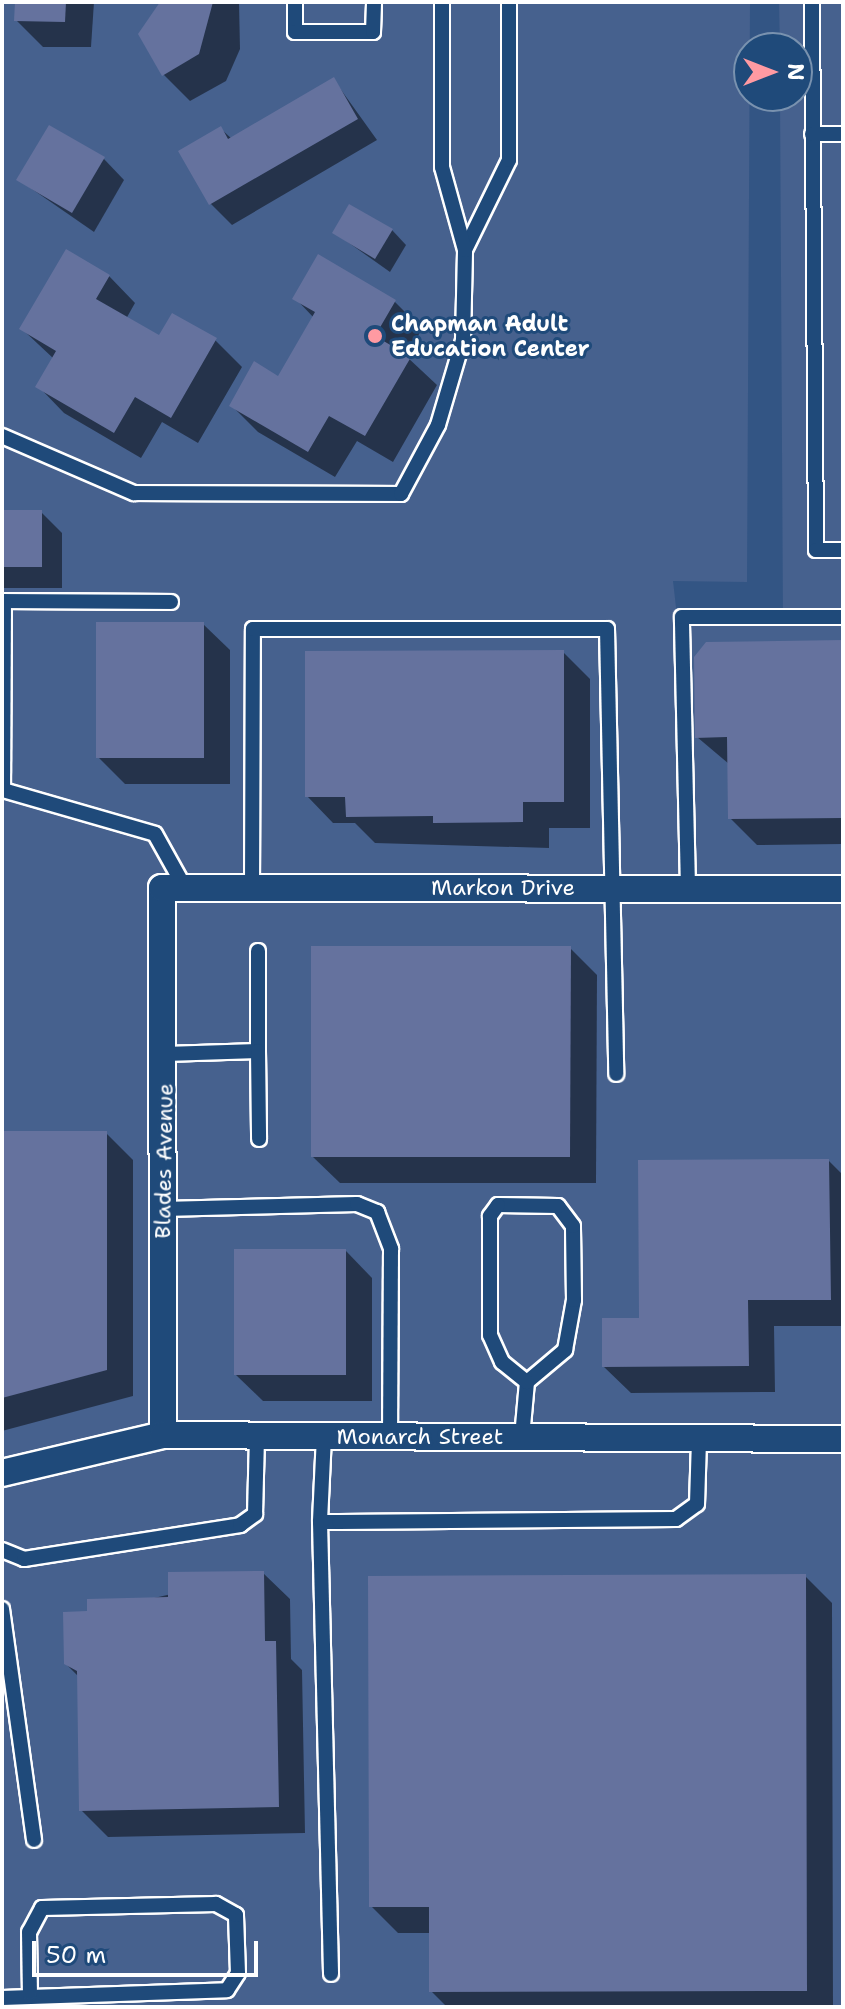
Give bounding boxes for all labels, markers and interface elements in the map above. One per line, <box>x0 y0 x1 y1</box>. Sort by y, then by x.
north arrow <box>733 32 813 112</box>
text: N <box>781 63 810 81</box>
place label: Chapman Adult Education Center <box>391 310 589 362</box>
marker: Chapman Adult Education Center <box>366 327 384 345</box>
street label: Markon Drive <box>431 875 575 901</box>
street label: Blades Avenue <box>149 1083 179 1239</box>
street label: Monarch Street <box>337 1424 503 1450</box>
scale bar <box>36 1925 262 1975</box>
text: 50 m <box>46 1939 106 1971</box>

